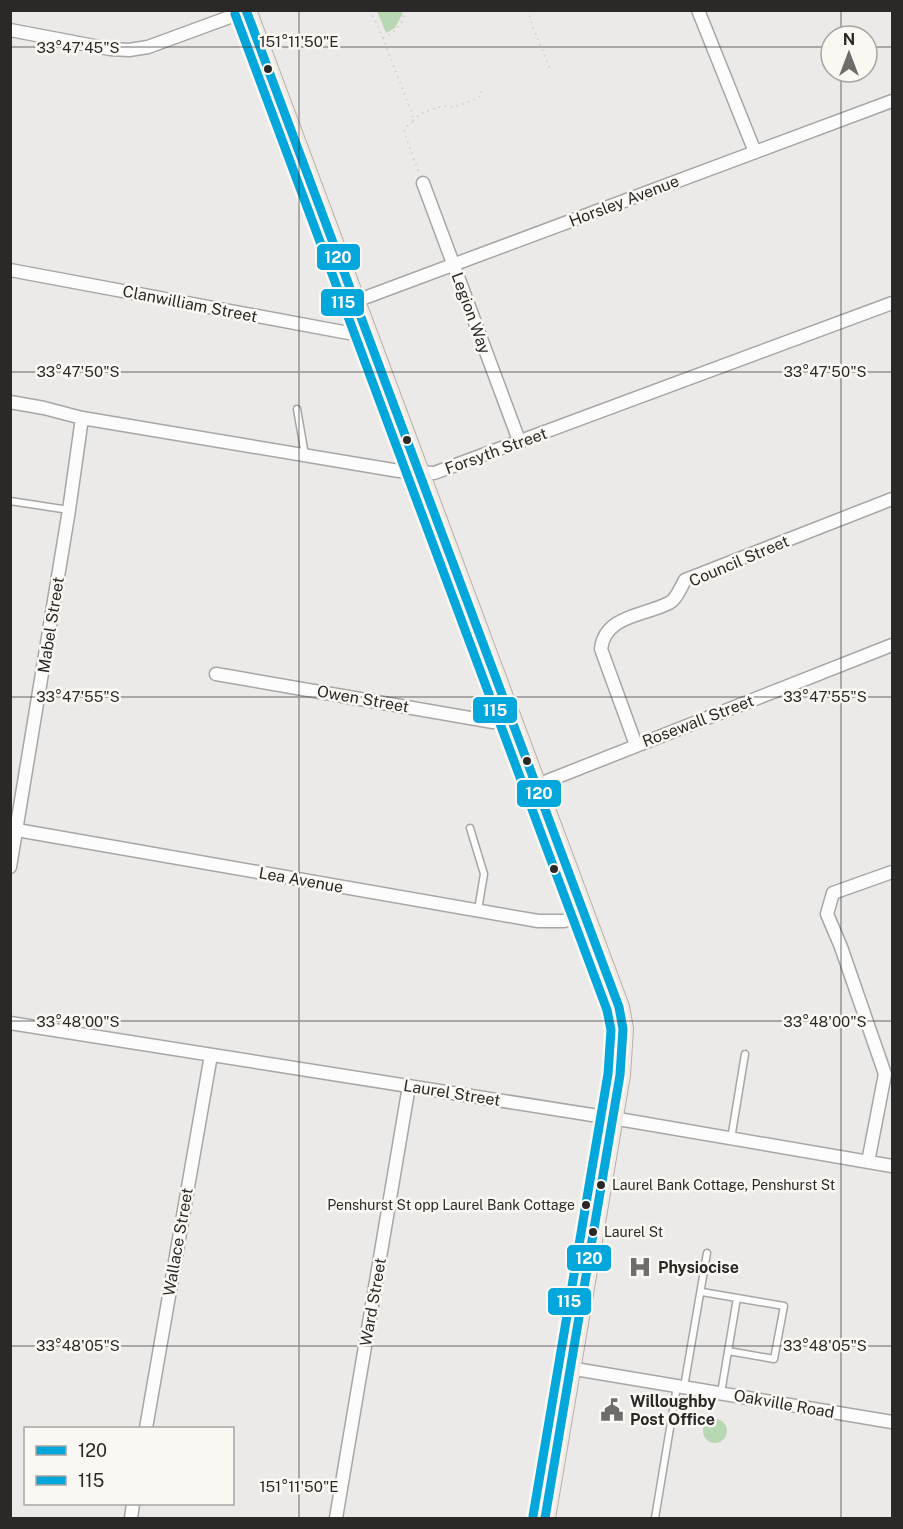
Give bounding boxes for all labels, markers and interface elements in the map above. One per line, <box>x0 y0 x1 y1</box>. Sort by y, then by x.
north arrow <box>819 24 879 84</box>
text: N <box>843 30 855 49</box>
text: 151°11'50"E <box>259 33 339 50</box>
text: 33°47'45"S <box>36 39 120 56</box>
unlabelled marker <box>262 63 274 75</box>
street label: Horsley Avenue <box>566 171 682 231</box>
line badge: 120 <box>316 243 361 271</box>
text: 120 <box>324 248 352 267</box>
street label: Legion Way <box>447 270 495 357</box>
street label: Clanwilliam Street <box>121 282 259 326</box>
line badge: 115 <box>320 288 365 317</box>
text: 115 <box>331 293 355 312</box>
text: 33°47'50"S <box>36 363 120 380</box>
text: 33°47'50"S <box>783 363 867 380</box>
street label: Forsyth Street <box>442 424 550 478</box>
unlabelled marker <box>401 434 413 446</box>
street label: Council Street <box>686 531 792 591</box>
street label: Mabel Street <box>34 576 68 674</box>
street label: Owen Street <box>316 682 410 716</box>
text: 33°47'55"S <box>36 688 120 705</box>
text: 33°47'55"S <box>783 688 867 705</box>
street label: Rosewall Street <box>640 691 756 751</box>
line badge: 115 <box>472 696 518 724</box>
text: 115 <box>483 701 507 720</box>
unlabelled marker <box>521 755 533 767</box>
line badge: 120 <box>516 779 562 808</box>
text: 120 <box>525 784 553 803</box>
street label: Lea Avenue <box>257 863 345 897</box>
unlabelled marker <box>548 863 560 875</box>
text: 33°48'00"S <box>36 1013 120 1030</box>
text: 33°48'00"S <box>783 1013 867 1030</box>
street label: Laurel Street <box>402 1076 502 1110</box>
place label: Laurel Bank Cottage, Penshurst St <box>612 1177 835 1193</box>
marker: Laurel Bank Cottage, Penshurst St <box>595 1179 607 1191</box>
street label: Wallace Street <box>159 1186 197 1298</box>
place label: Penshurst St opp Laurel Bank Cottage <box>327 1197 575 1213</box>
marker: Penshurst St opp Laurel Bank Cottage <box>580 1199 592 1211</box>
place label: Laurel St <box>604 1224 663 1240</box>
marker: Laurel St <box>587 1226 599 1238</box>
line badge: 120 <box>566 1244 612 1272</box>
text: 120 <box>575 1249 603 1268</box>
hospital icon: Physiocise <box>627 1254 653 1280</box>
street label: Ward Street <box>356 1256 390 1348</box>
place label: Physiocise <box>658 1258 739 1277</box>
line badge: 115 <box>547 1287 592 1316</box>
text: 115 <box>557 1292 581 1311</box>
text: 33°48'05"S <box>36 1337 120 1354</box>
text: 33°48'05"S <box>783 1337 867 1354</box>
street label: Oakville Road <box>732 1386 836 1422</box>
place label: Willoughby Post Office <box>630 1392 716 1429</box>
public building icon: Willoughby Post Office <box>599 1397 625 1423</box>
legend <box>24 1427 234 1505</box>
text: 120 <box>78 1440 107 1461</box>
text: 115 <box>78 1470 104 1491</box>
text: 151°11'50"E <box>259 1478 339 1495</box>

